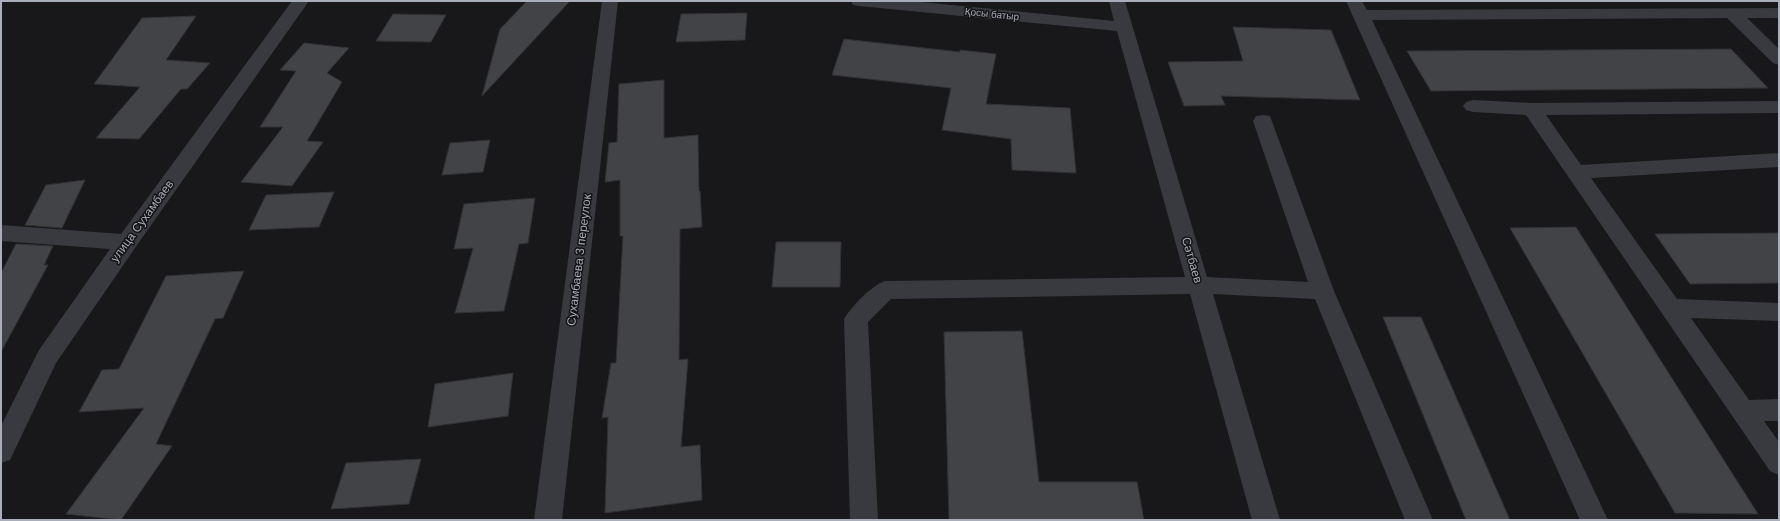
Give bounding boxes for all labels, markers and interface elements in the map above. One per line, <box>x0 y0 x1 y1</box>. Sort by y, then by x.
street label: Қосы батыр <box>964 6 1020 22</box>
street label: улица Сухамбаев <box>108 177 176 265</box>
street label: Сухамбаева 3 переулок <box>564 193 594 327</box>
street label: Сәтбаев <box>1179 235 1205 285</box>

